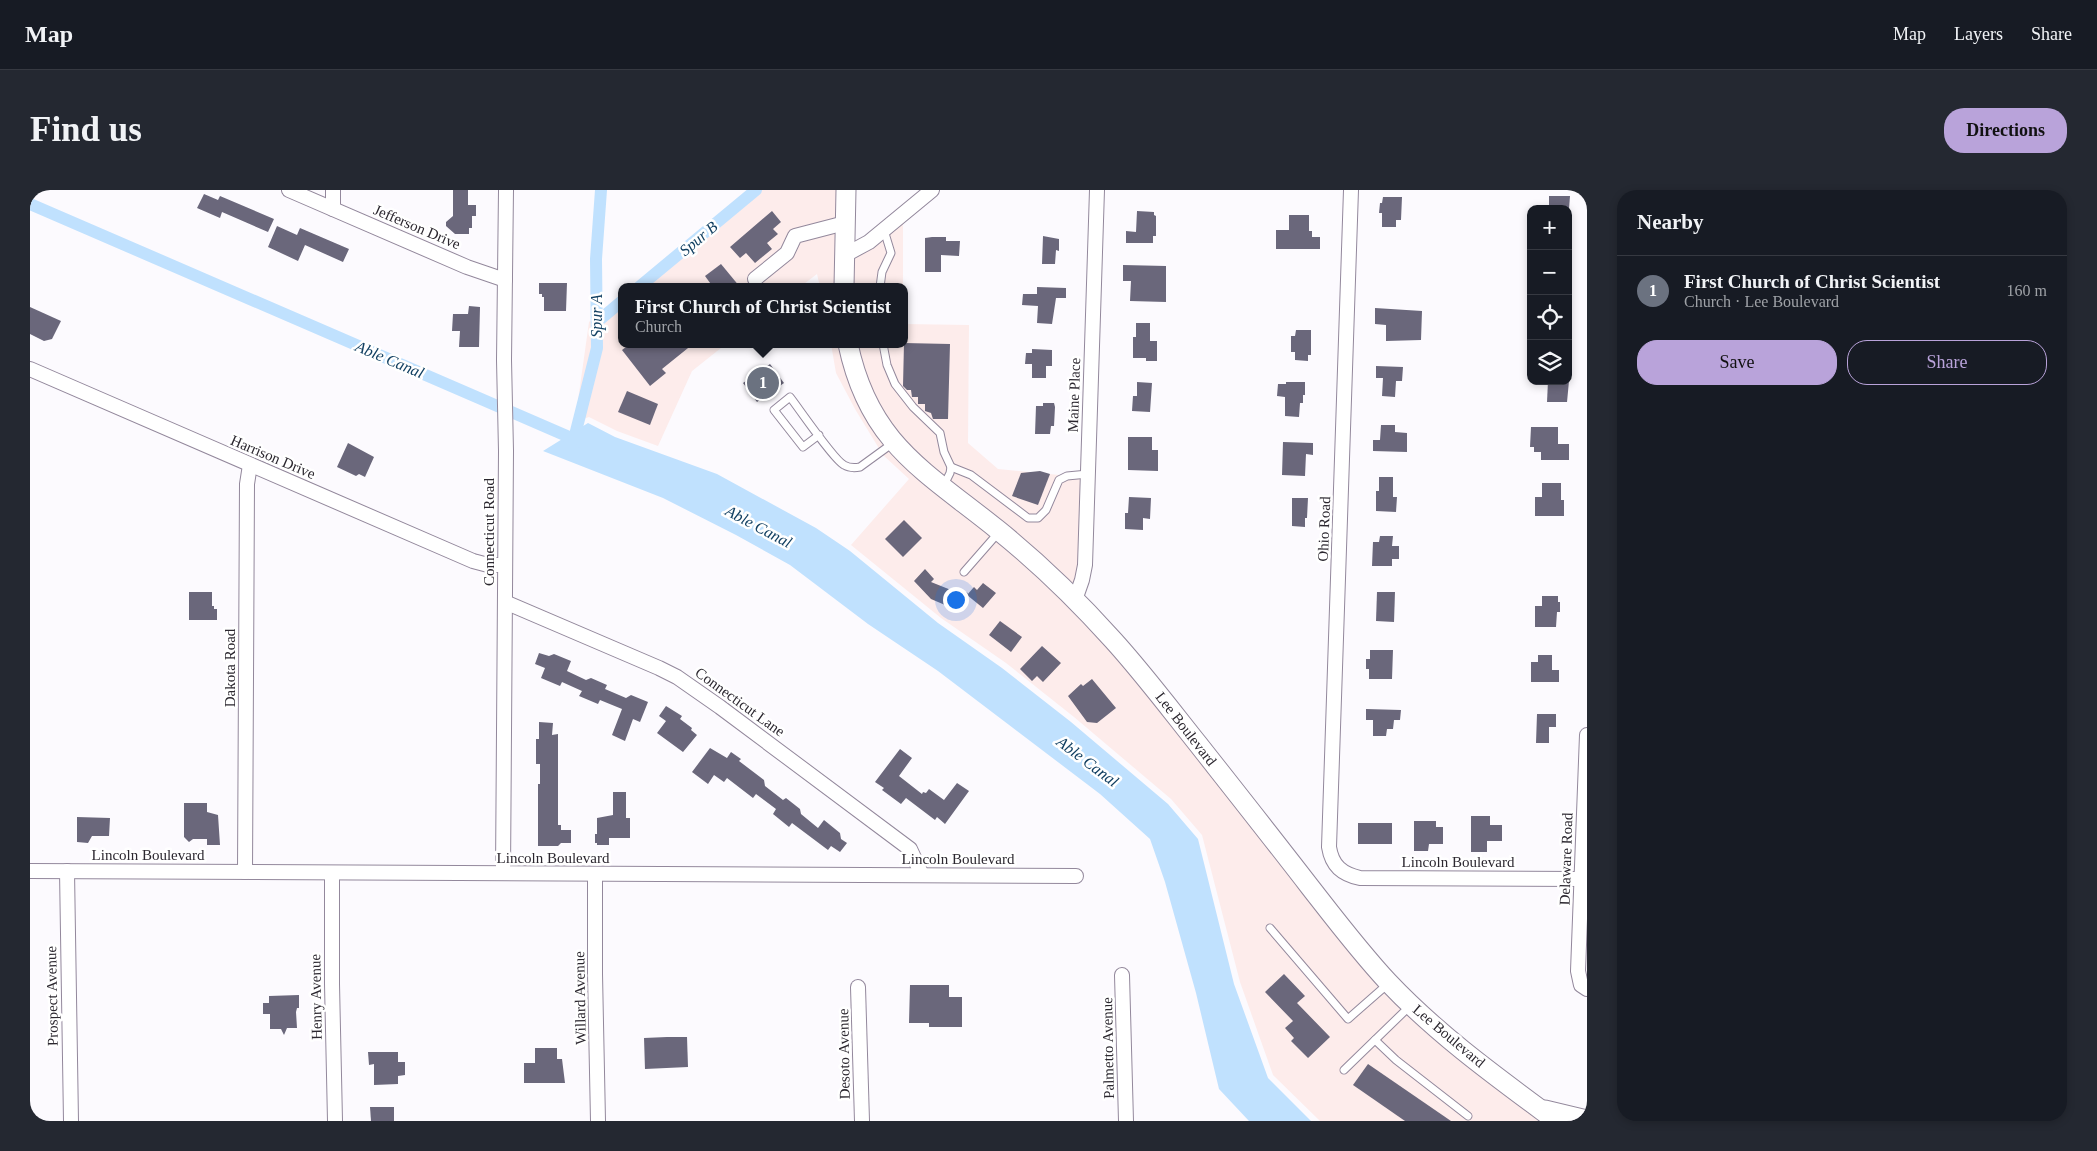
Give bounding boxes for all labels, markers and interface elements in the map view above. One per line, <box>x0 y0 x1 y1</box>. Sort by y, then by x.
text: Map <box>25 21 73 47</box>
text: Map <box>1893 24 1926 44</box>
text: Layers <box>1954 24 2003 44</box>
text: Share <box>2031 24 2072 44</box>
button: Directions <box>1944 108 2067 153</box>
text: Find us <box>30 110 142 149</box>
street label: Jefferson Drive <box>371 202 463 253</box>
map controls <box>1527 205 1572 385</box>
button: + <box>1527 205 1572 250</box>
text: Nearby <box>1637 210 1704 234</box>
water label: Spur B <box>676 218 721 260</box>
button: − <box>1527 250 1572 295</box>
text: First Church of Christ Scientist <box>1684 271 1940 292</box>
text: 1 <box>1649 282 1657 299</box>
text: 160 m <box>2007 282 2047 299</box>
popup <box>618 283 908 348</box>
text: Church · Lee Boulevard <box>1684 293 1839 310</box>
water label: Spur A <box>588 294 606 338</box>
button: locate <box>1527 295 1572 340</box>
text: First Church of Christ Scientist <box>635 296 891 317</box>
text: Church <box>635 318 682 335</box>
water label: Able Canal <box>352 337 427 382</box>
button: layers <box>1527 340 1572 385</box>
button: Save <box>1637 340 1837 385</box>
button: Share <box>1847 340 2047 385</box>
street label: Maine Place <box>1065 357 1083 433</box>
pin: 1 <box>747 364 779 402</box>
street label: Harrison Drive <box>228 432 318 482</box>
street label: Connecticut Road <box>481 478 497 586</box>
street label: Ohio Road <box>1315 496 1333 562</box>
water label: Able Canal <box>722 501 795 551</box>
your location <box>943 587 969 613</box>
street label: Dakota Road <box>222 628 238 707</box>
street label: Connecticut Lane <box>692 664 788 740</box>
street label: Lee Boulevard <box>1152 689 1220 769</box>
water label: Able Canal <box>1053 732 1122 790</box>
street label: Delaware Road <box>1556 812 1576 906</box>
street label: Lincoln Boulevard <box>92 847 205 863</box>
street label: Lincoln Boulevard <box>497 850 610 866</box>
street label: Lincoln Boulevard <box>902 851 1015 867</box>
street label: Lincoln Boulevard <box>1402 854 1515 870</box>
street label: Prospect Avenue <box>43 945 61 1046</box>
street label: Willard Avenue <box>571 951 589 1045</box>
street label: Henry Avenue <box>307 954 325 1040</box>
street label: Palmetto Avenue <box>1099 997 1117 1099</box>
street label: Lee Boulevard <box>1410 1001 1489 1071</box>
street label: Desoto Avenue <box>835 1008 853 1100</box>

